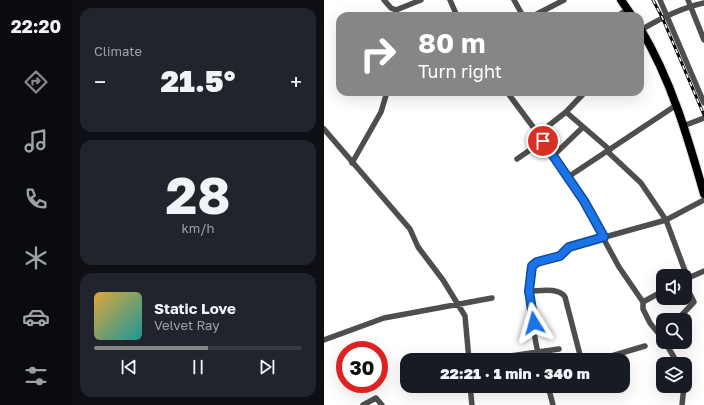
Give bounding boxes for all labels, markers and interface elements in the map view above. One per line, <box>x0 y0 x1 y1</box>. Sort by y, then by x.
text: 22:20 <box>11 15 61 37</box>
text: 80 m <box>418 26 486 59</box>
icon: right <box>352 28 404 80</box>
text: Climate <box>94 43 142 59</box>
text: Turn right <box>418 60 502 82</box>
text: 21.5° <box>161 63 235 99</box>
icon: directions <box>22 68 50 96</box>
text: − <box>94 68 106 95</box>
text: + <box>290 68 302 95</box>
pin <box>526 124 560 158</box>
icon: music <box>22 127 50 155</box>
icon: arrive <box>532 130 554 152</box>
text: 28 <box>165 163 231 225</box>
icon: phone <box>22 185 50 213</box>
text: km/h <box>181 220 215 236</box>
icon: climate <box>22 244 50 272</box>
map controls <box>656 269 692 393</box>
button: sound <box>656 269 692 305</box>
text: Static Love <box>154 299 236 317</box>
position arrow <box>513 302 555 344</box>
icon: car <box>22 303 50 331</box>
button: search <box>656 313 692 349</box>
text: Velvet Ray <box>154 317 219 333</box>
speed limit sign: 30 <box>336 341 388 393</box>
icon: previous <box>118 356 140 378</box>
icon: pause <box>187 356 209 378</box>
icon: next <box>256 356 278 378</box>
button: layers <box>656 357 692 393</box>
icon: filters <box>22 362 50 390</box>
text: 22:21 · 1 min · 340 m <box>440 364 590 382</box>

